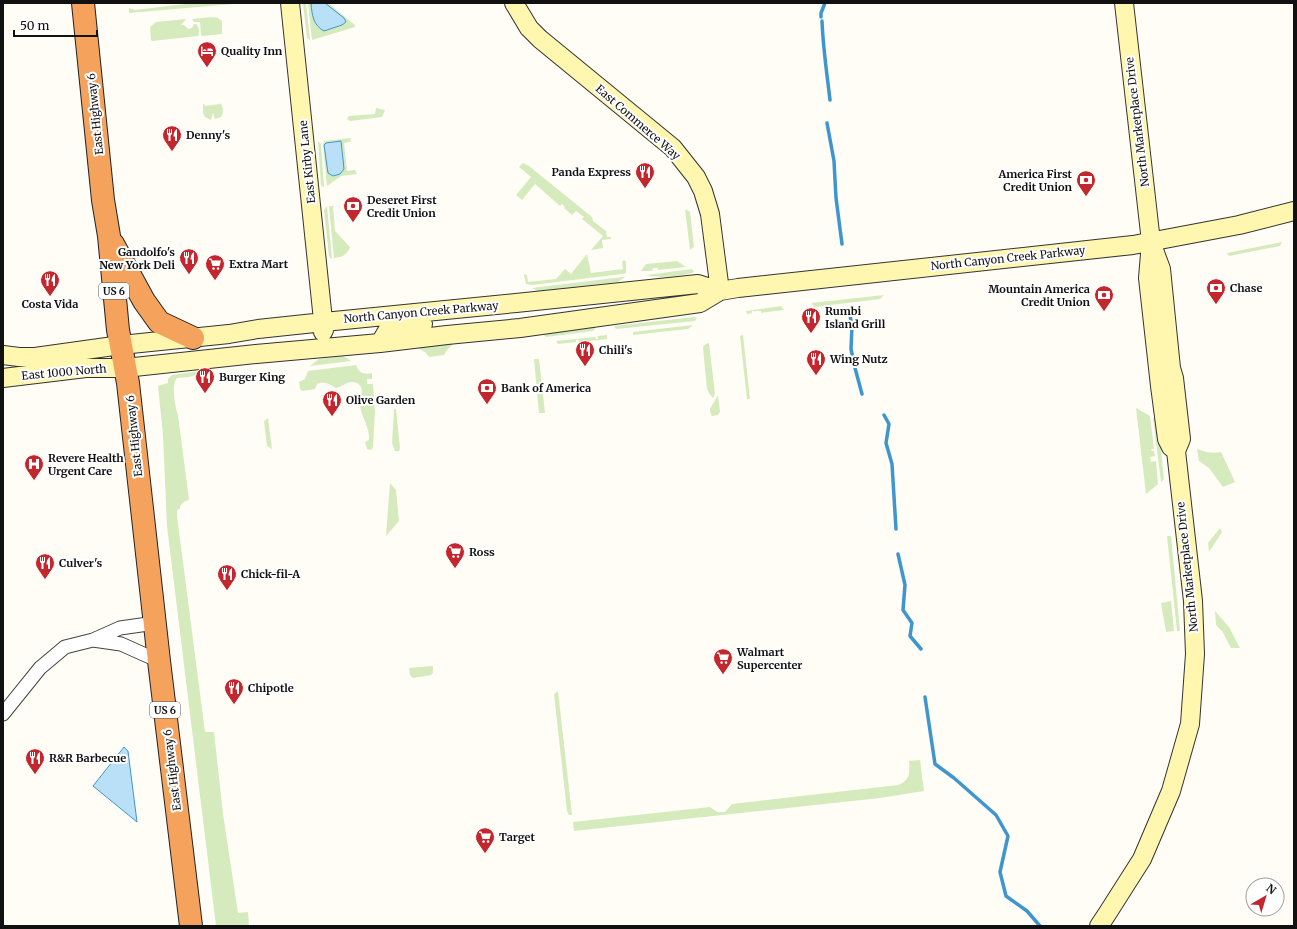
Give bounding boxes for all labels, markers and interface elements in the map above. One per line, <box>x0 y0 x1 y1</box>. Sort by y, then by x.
scale bar <box>14 12 97 38</box>
text: 50 m <box>20 18 49 33</box>
hotel icon: Quality Inn <box>196 40 218 68</box>
place label: Quality Inn <box>221 44 283 58</box>
street label: North Marketplace Drive <box>1122 56 1152 188</box>
street label: East Highway 6 <box>84 72 106 156</box>
street label: East Commerce Way <box>593 81 684 163</box>
street label: East Kirby Lane <box>296 119 318 204</box>
restaurant icon: Denny's <box>161 124 183 152</box>
place label: Denny's <box>186 128 230 142</box>
restaurant icon: Panda Express <box>634 161 656 189</box>
place label: Panda Express <box>551 165 631 179</box>
place label: America First Credit Union <box>997 167 1073 194</box>
bank icon: America First Credit Union <box>1075 169 1097 197</box>
place label: Deseret First Credit Union <box>367 193 437 220</box>
bank icon: Deseret First Credit Union <box>342 195 364 223</box>
street label: North Canyon Creek Parkway <box>930 243 1087 273</box>
place label: Gandolfo's New York Deli <box>99 245 175 272</box>
restaurant icon: Gandolfo's New York Deli <box>178 247 200 275</box>
supermarket icon: Extra Mart <box>204 253 226 281</box>
place label: Extra Mart <box>229 257 289 271</box>
restaurant icon: Costa Vida <box>39 269 61 297</box>
bank icon: Chase <box>1205 277 1227 305</box>
place label: Chase <box>1230 281 1262 295</box>
place label: Mountain America Credit Union <box>988 282 1091 309</box>
road number: US 6 <box>99 283 129 299</box>
bank icon: Mountain America Credit Union <box>1093 284 1115 312</box>
place label: Costa Vida <box>22 297 78 311</box>
street label: North Canyon Creek Parkway <box>343 298 500 326</box>
place label: Rumbi Island Grill <box>825 304 886 331</box>
restaurant icon: Rumbi Island Grill <box>800 306 822 334</box>
restaurant icon: Chili's <box>574 339 596 367</box>
place label: Chili's <box>599 343 633 357</box>
restaurant icon: Wing Nutz <box>805 348 827 376</box>
place label: Wing Nutz <box>829 352 888 366</box>
street label: East 1000 North <box>21 361 108 383</box>
restaurant icon: Burger King <box>194 366 216 394</box>
place label: Burger King <box>219 370 285 384</box>
bank icon: Bank of America <box>476 377 498 405</box>
place label: Bank of America <box>501 381 591 395</box>
restaurant icon: Olive Garden <box>321 389 343 417</box>
place label: Olive Garden <box>346 393 416 407</box>
street label: East Highway 6 <box>123 394 145 478</box>
place label: Revere Health Urgent Care <box>48 451 124 478</box>
hospital icon: Revere Health Urgent Care <box>23 453 45 481</box>
street label: North Marketplace Drive <box>1173 501 1201 633</box>
supermarket icon: Ross <box>444 541 466 569</box>
place label: Ross <box>469 545 495 559</box>
restaurant icon: Culver's <box>34 552 56 580</box>
place label: Culver's <box>59 556 103 570</box>
restaurant icon: Chick-fil-A <box>216 563 238 591</box>
place label: Chick-fil-A <box>241 567 300 581</box>
place label: Walmart Supercenter <box>736 645 802 672</box>
supermarket icon: Walmart Supercenter <box>712 647 734 675</box>
restaurant icon: Chipotle <box>223 677 245 705</box>
place label: Chipotle <box>248 681 294 695</box>
road number: US 6 <box>150 702 180 718</box>
street label: East Highway 6 <box>160 728 184 812</box>
restaurant icon: R&R Barbecue <box>24 747 46 775</box>
place label: R&R Barbecue <box>49 751 126 765</box>
supermarket icon: Target <box>474 826 496 854</box>
place label: Target <box>499 830 535 844</box>
north arrow <box>1245 877 1285 917</box>
text: N <box>1263 881 1279 897</box>

